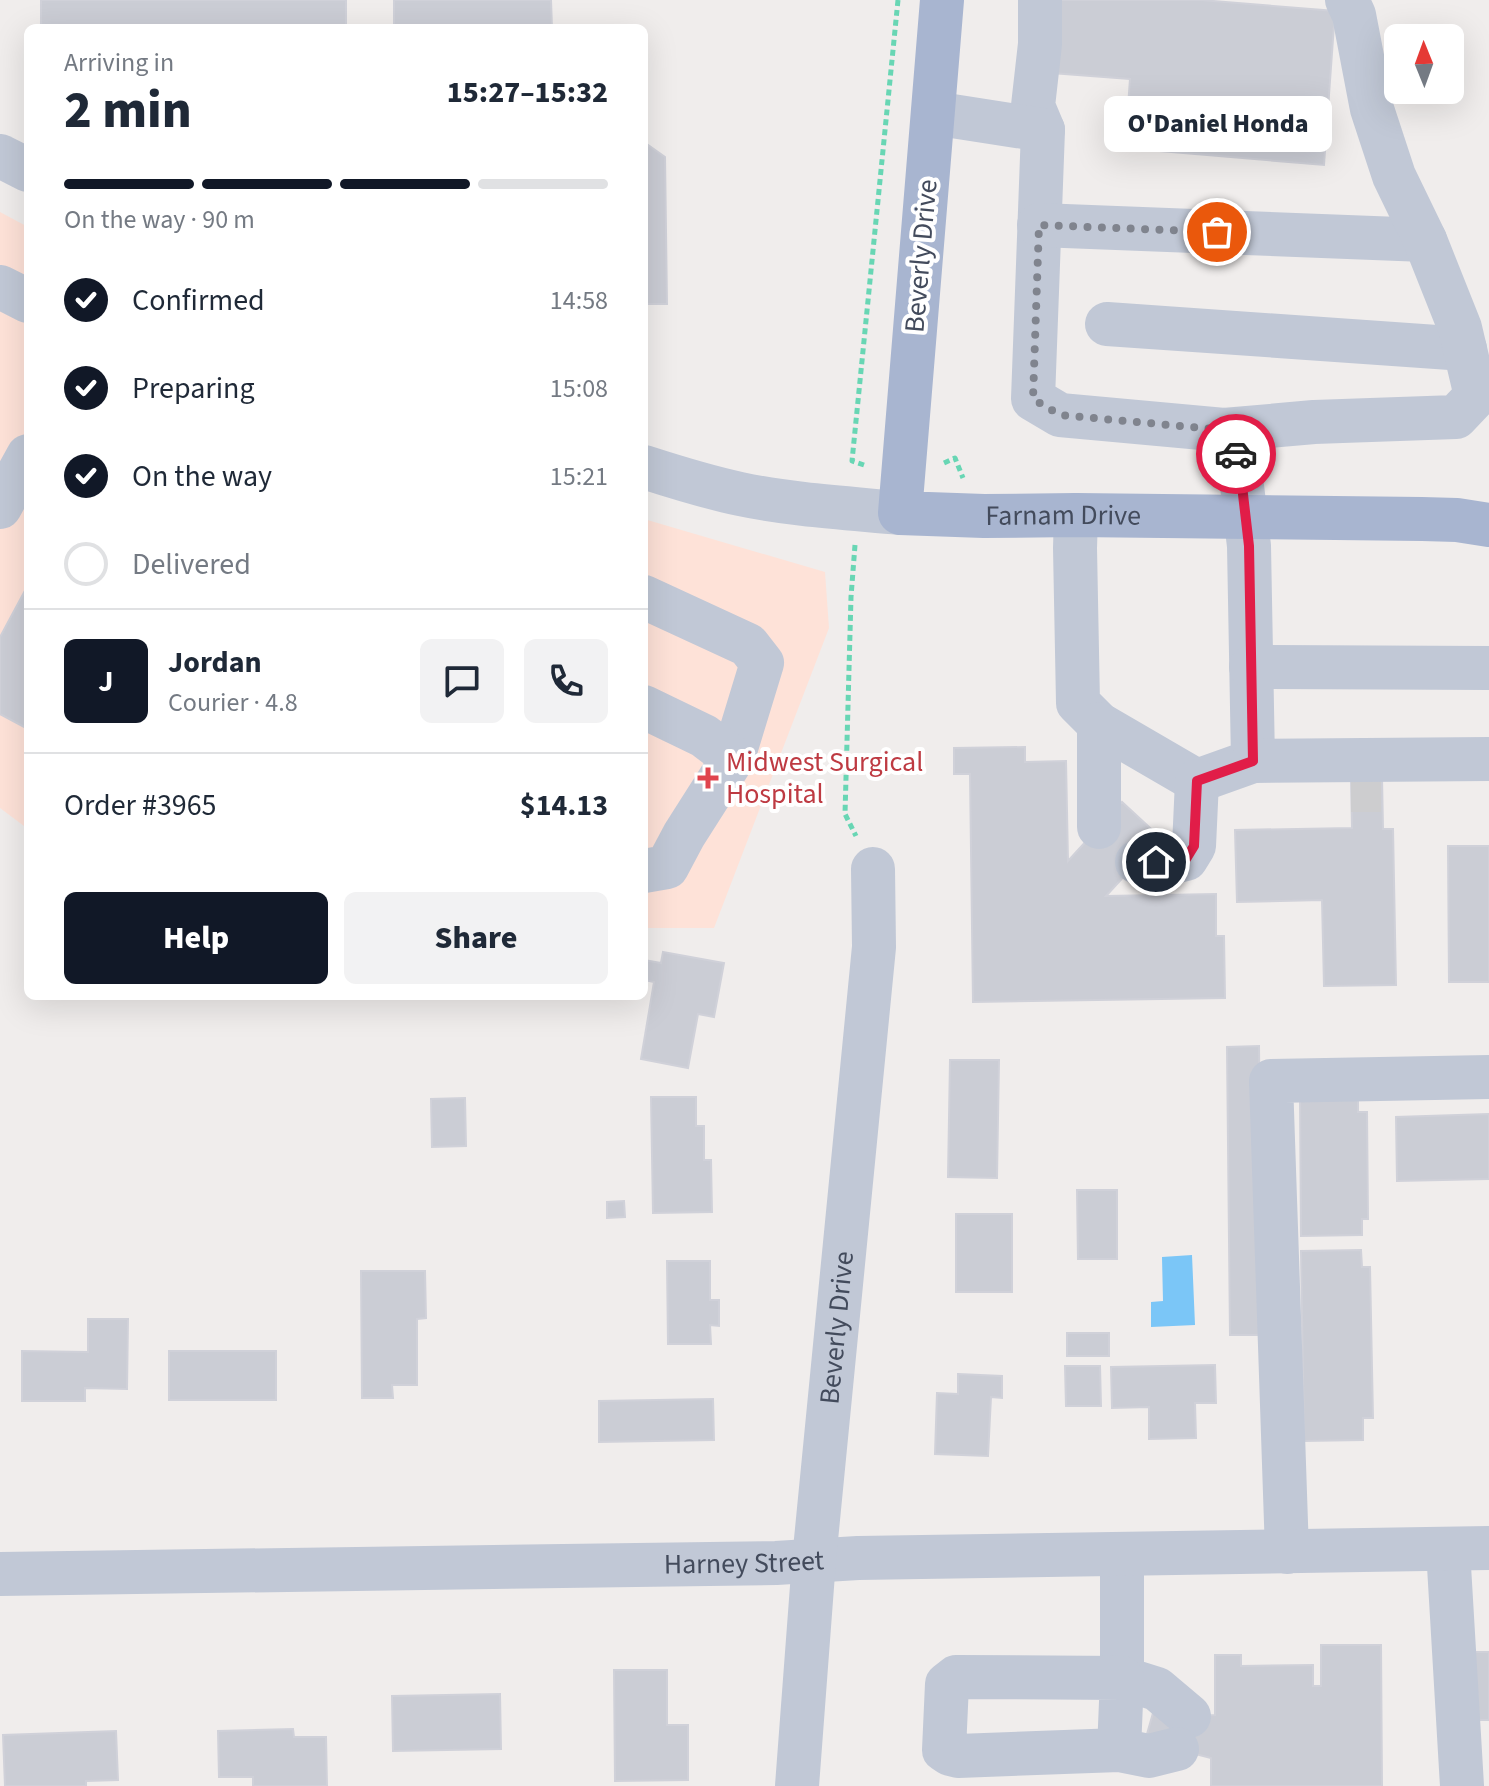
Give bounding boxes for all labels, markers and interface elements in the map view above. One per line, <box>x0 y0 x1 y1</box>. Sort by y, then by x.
north arrow <box>1384 24 1464 104</box>
map controls <box>1384 24 1464 104</box>
text: Arriving in <box>64 44 174 81</box>
text: 15:27–15:32 <box>447 71 608 114</box>
text: 2 min <box>64 74 192 148</box>
callout: O'Daniel Honda <box>1103 96 1331 152</box>
text: O'Daniel Honda <box>1127 105 1309 142</box>
street label: Beverly Drive <box>894 178 948 334</box>
pin <box>1183 198 1251 266</box>
text: On the way · 90 m <box>64 201 255 238</box>
icon: bag <box>1195 210 1239 254</box>
icon: check <box>64 278 108 322</box>
text: Confirmed <box>132 279 265 322</box>
text: 14:58 <box>550 282 608 319</box>
icon: check <box>64 366 108 410</box>
text: Preparing <box>132 367 255 410</box>
text: 15:08 <box>550 370 608 407</box>
courier <box>1196 414 1276 494</box>
icon: car <box>1214 432 1258 476</box>
icon: check <box>64 454 108 498</box>
text: On the way <box>132 455 272 498</box>
text: 15:21 <box>550 458 608 495</box>
street label: Farnam Drive <box>985 495 1141 536</box>
text: Delivered <box>132 543 251 586</box>
button: chat <box>420 639 504 723</box>
button: phone <box>524 639 608 723</box>
text: Jordan <box>168 641 262 684</box>
text: J <box>98 660 114 703</box>
text: Courier · 4.8 <box>168 684 298 721</box>
place label: Midwest Surgical Hospital <box>726 742 923 814</box>
marker: Midwest Surgical Hospital <box>697 767 719 789</box>
text: Order #3965 <box>64 784 217 827</box>
text: $14.13 <box>520 784 608 827</box>
pin <box>1122 828 1190 896</box>
icon: home <box>1134 840 1178 884</box>
button: Help <box>64 892 328 984</box>
button: Share <box>344 892 608 984</box>
street label: Beverly Drive <box>809 1249 864 1406</box>
street label: Harney Street <box>663 1540 826 1585</box>

